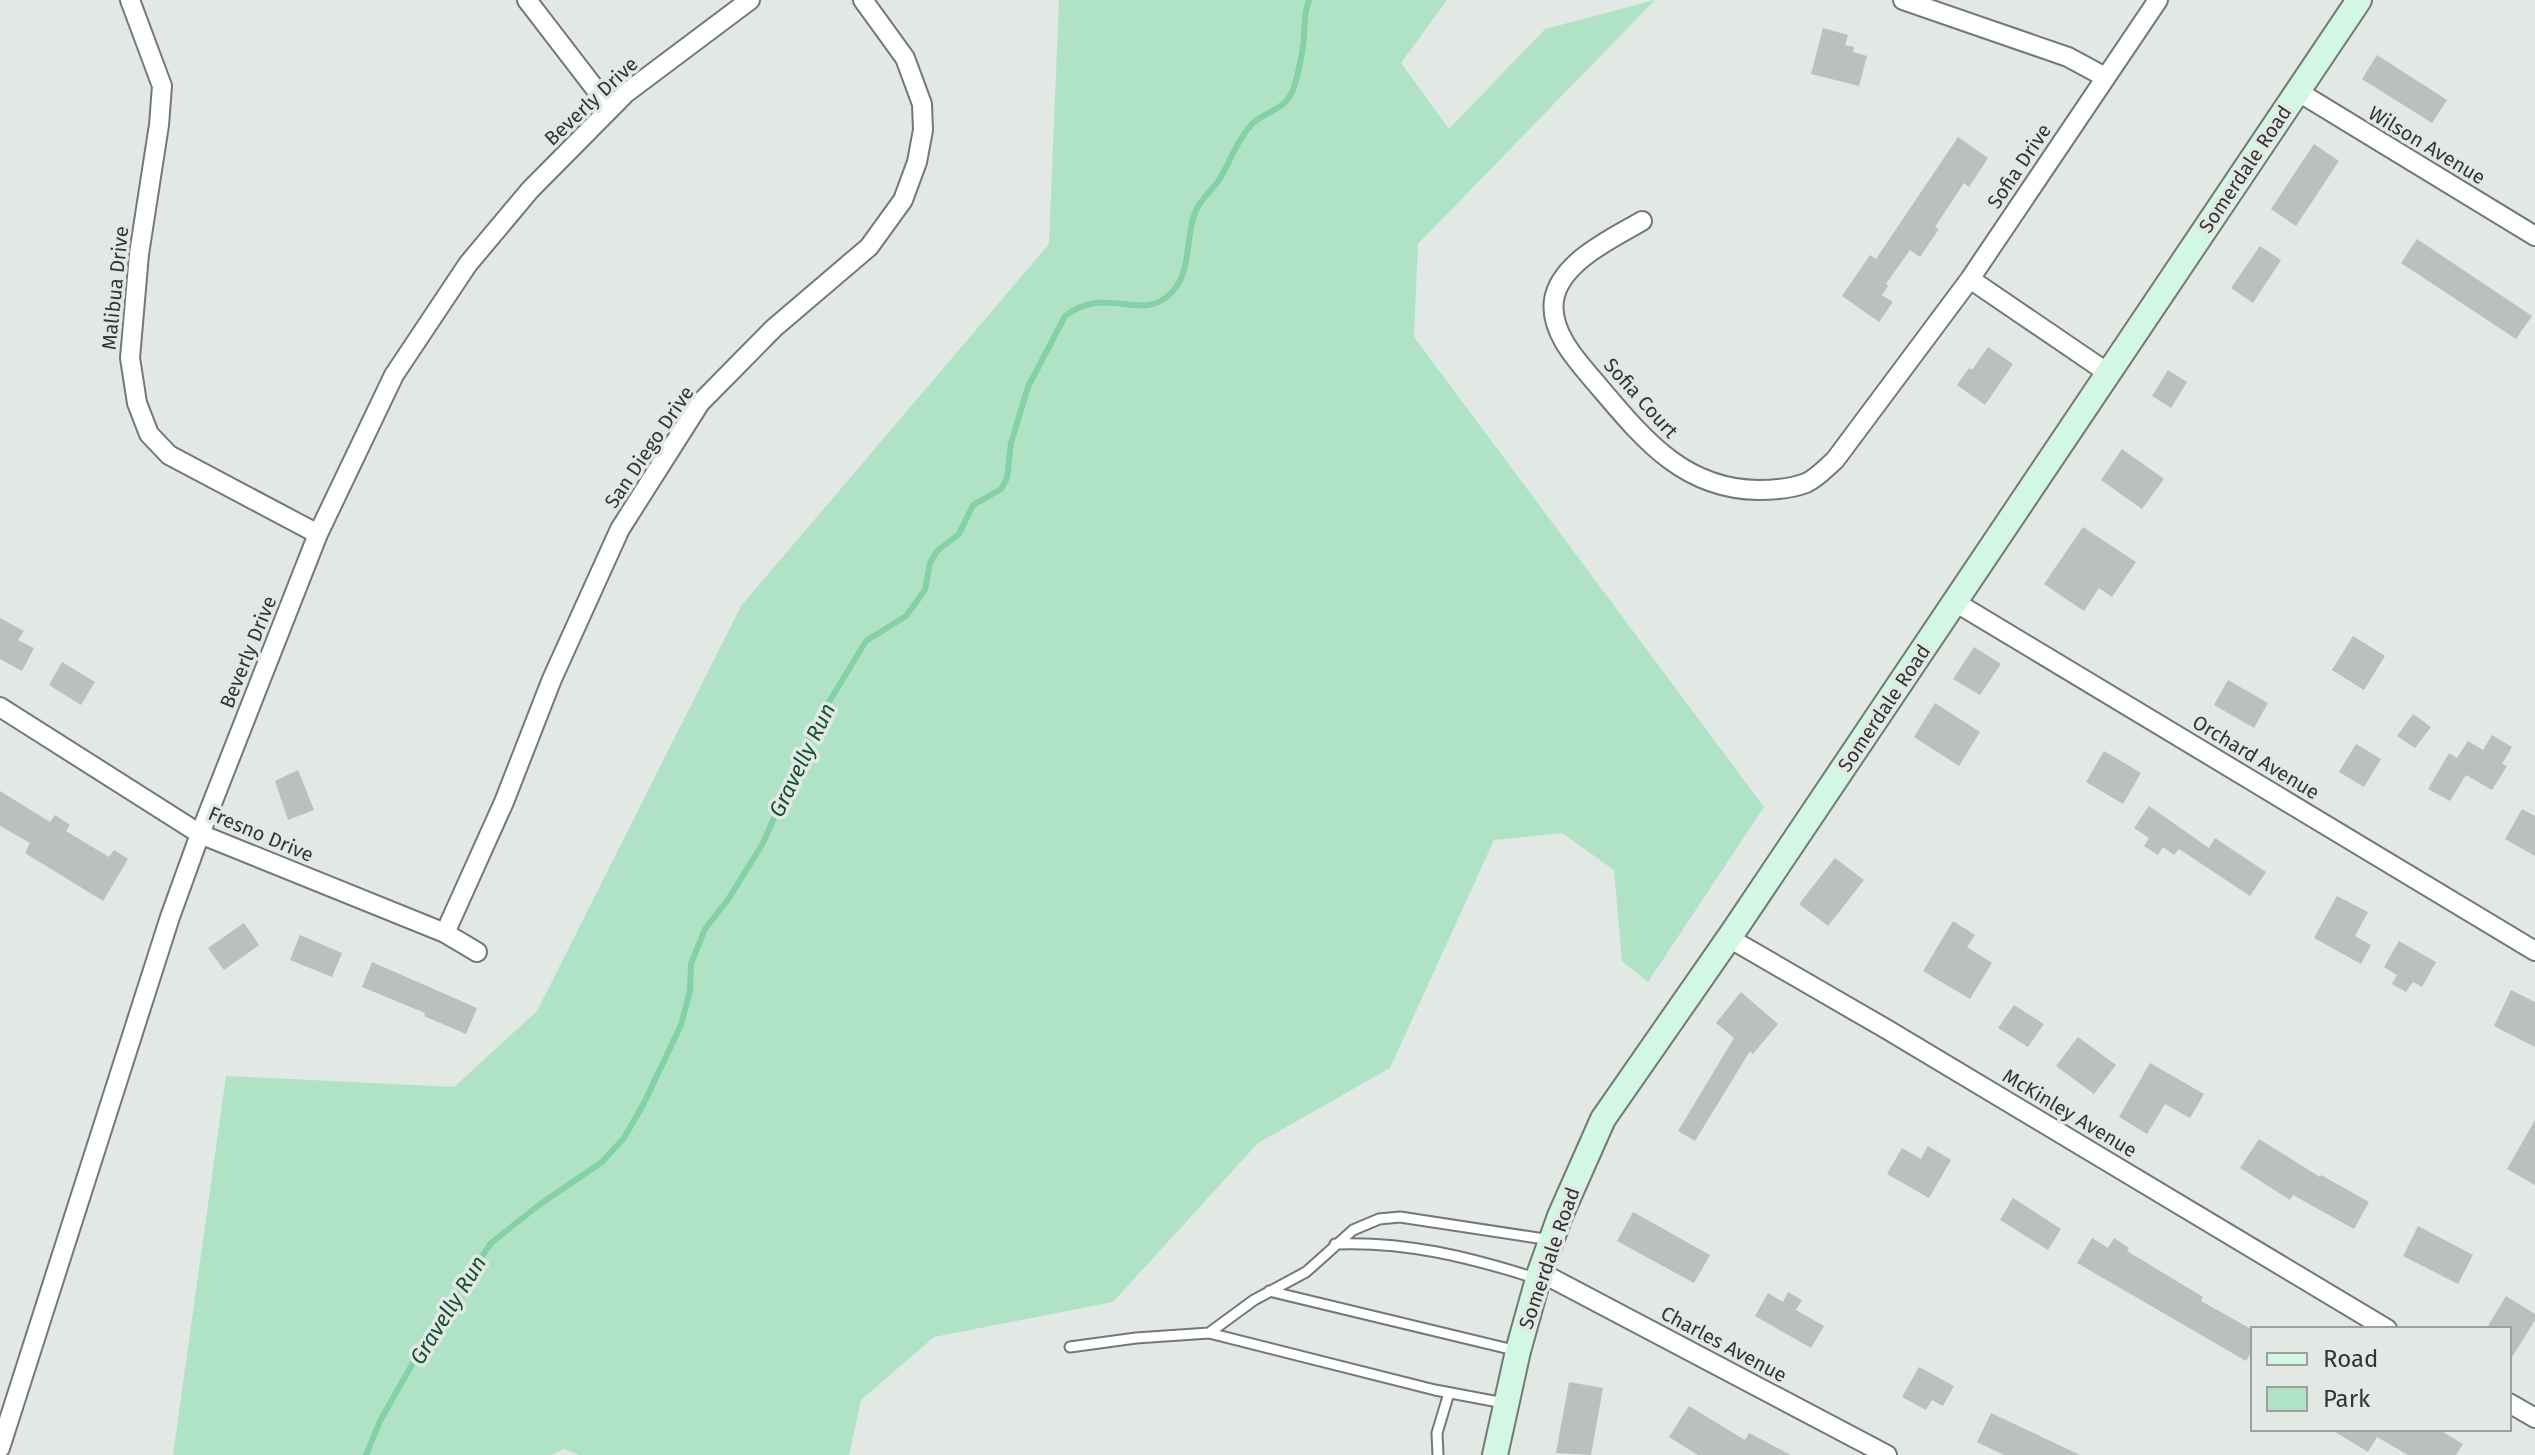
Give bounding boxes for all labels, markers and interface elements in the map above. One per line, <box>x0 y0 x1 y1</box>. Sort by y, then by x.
street label: Beverly Drive <box>539 52 643 150</box>
street label: Somerdale Road <box>2194 101 2296 237</box>
street label: Wilson Avenue <box>2364 101 2490 189</box>
street label: Sofia Drive <box>1982 119 2056 213</box>
street label: Malibua Drive <box>97 225 133 351</box>
street label: Sofia Court <box>1599 353 1684 444</box>
street label: San Diego Drive <box>599 381 699 513</box>
street label: Beverly Drive <box>215 592 281 712</box>
street label: Somerdale Road <box>1833 640 1935 776</box>
water label: Gravelly Run <box>763 699 841 821</box>
street label: Orchard Avenue <box>2188 710 2324 804</box>
street label: Fresno Drive <box>205 801 317 867</box>
street label: McKinley Avenue <box>1999 1063 2141 1163</box>
street label: Somerdale Road <box>1513 1184 1585 1332</box>
water label: Gravelly Run <box>404 1251 492 1369</box>
street label: Charles Avenue <box>1657 1301 1791 1387</box>
legend <box>2251 1327 2511 1431</box>
text: Road <box>2323 1345 2378 1373</box>
text: Park <box>2323 1385 2371 1413</box>

